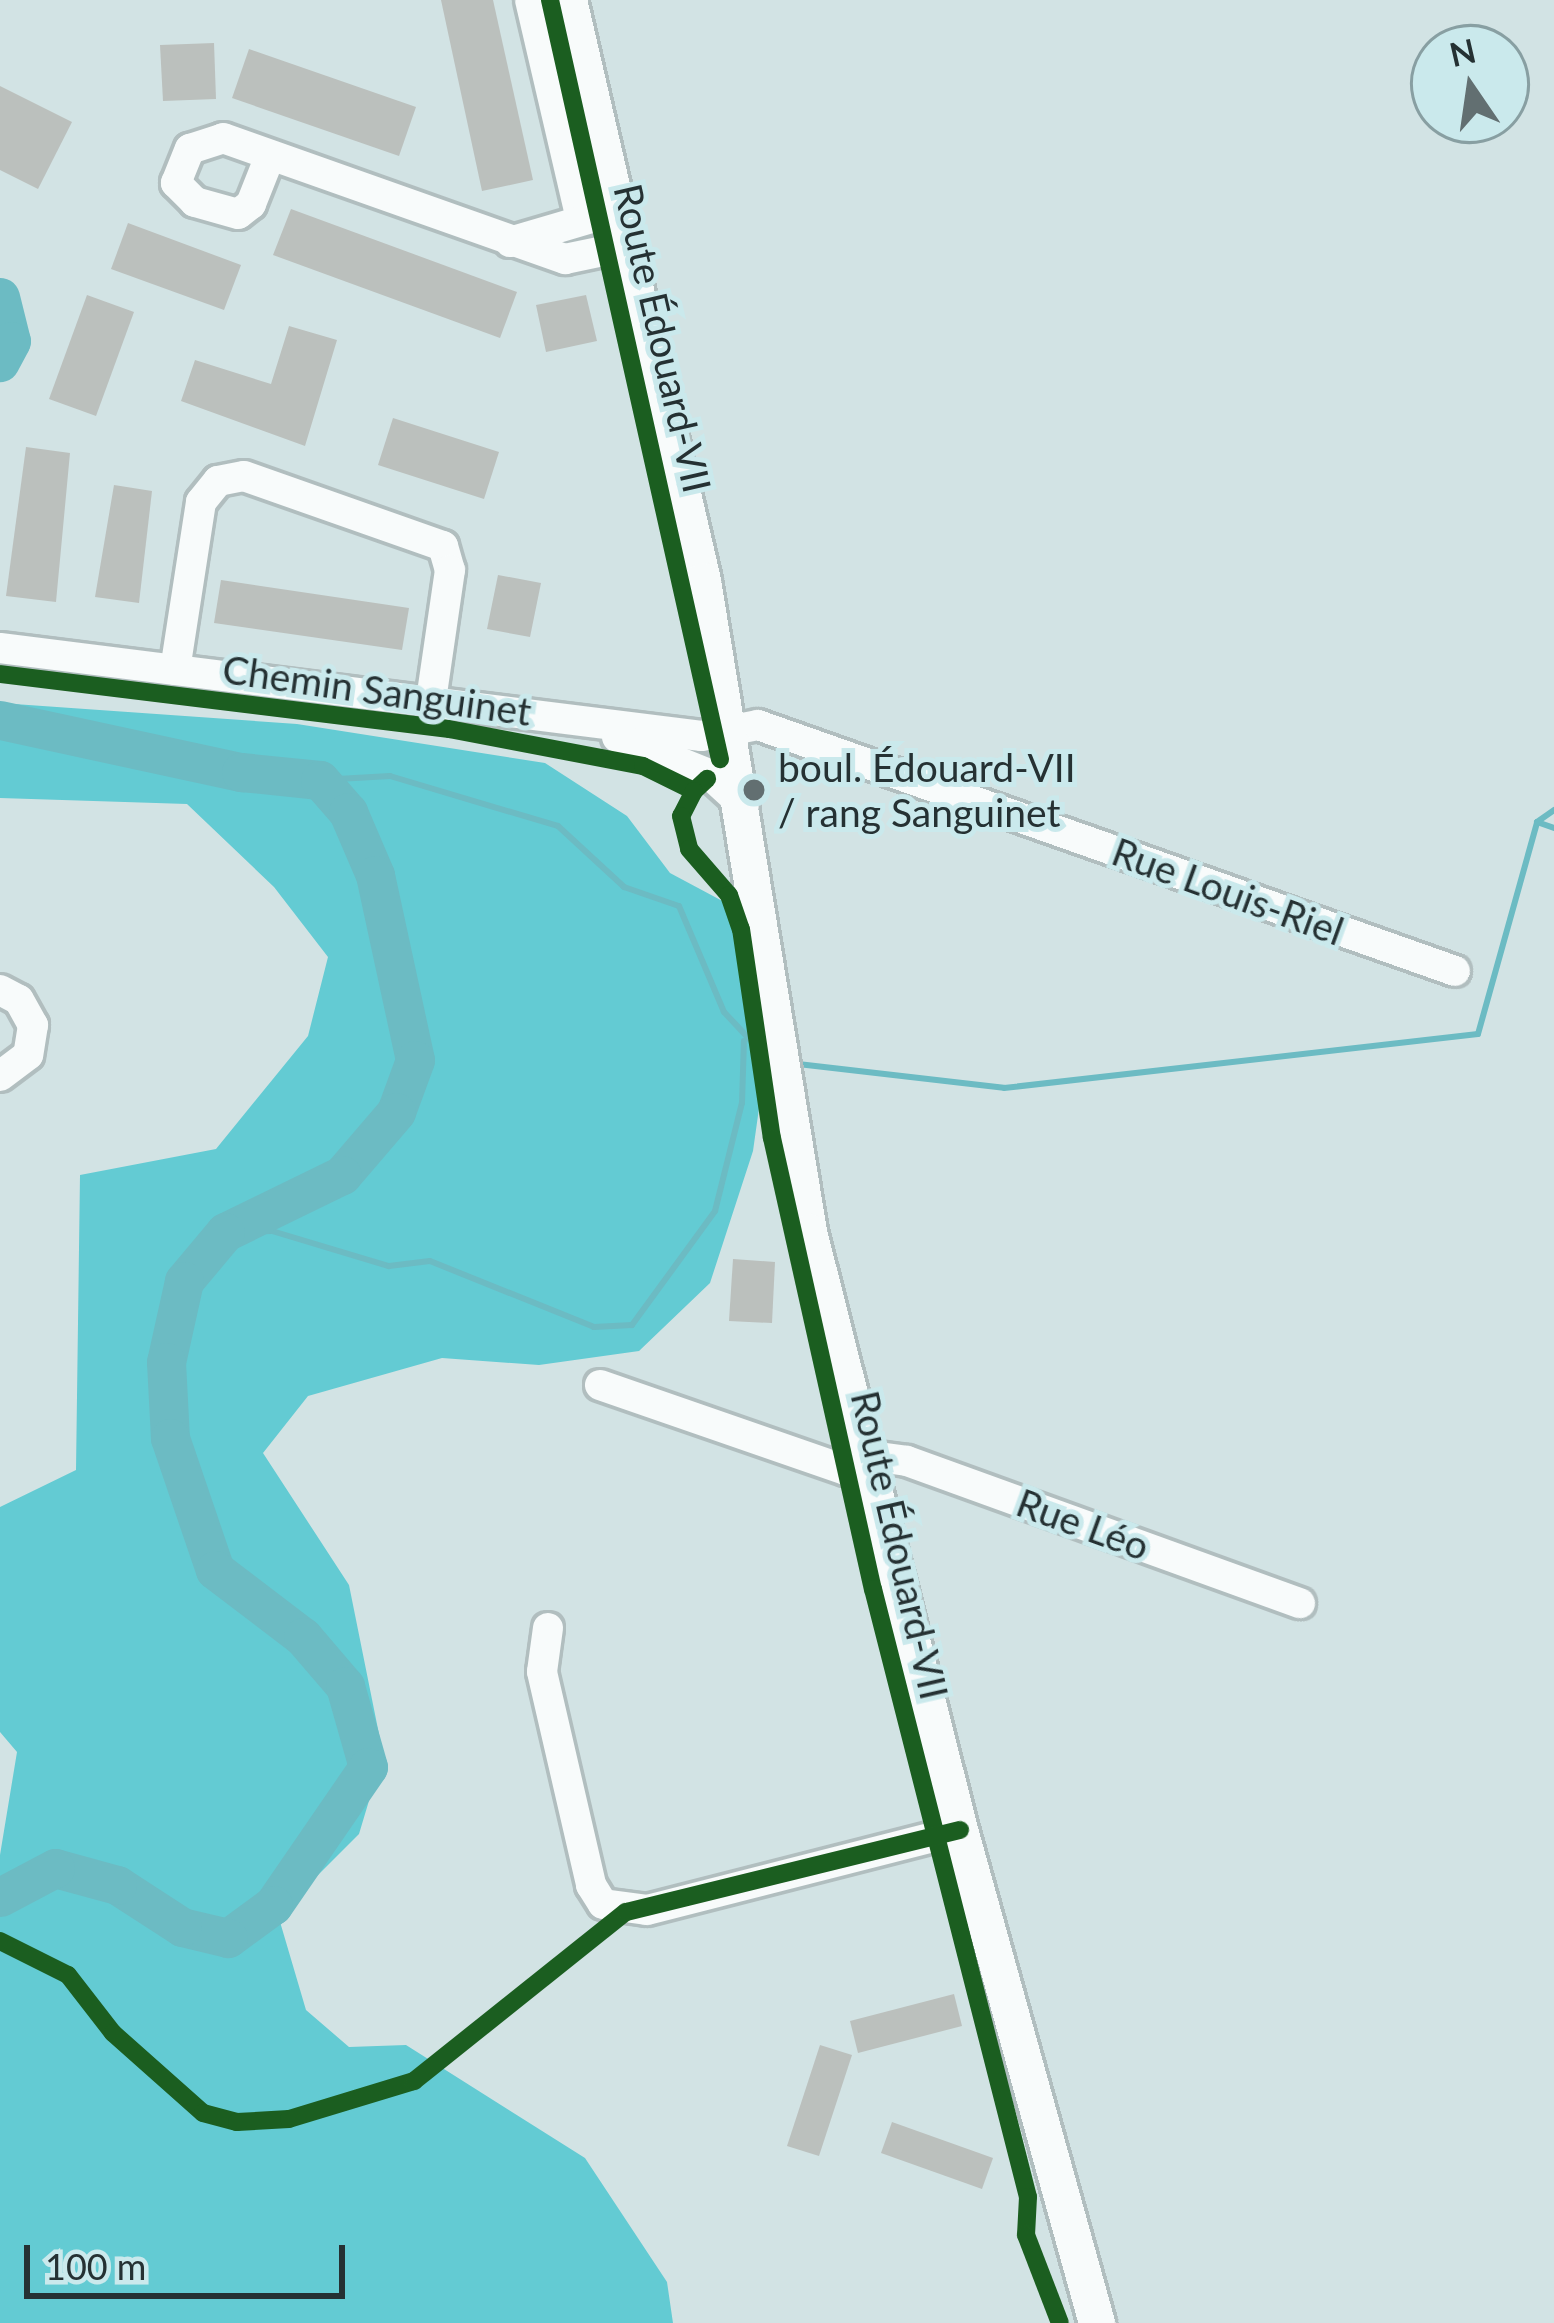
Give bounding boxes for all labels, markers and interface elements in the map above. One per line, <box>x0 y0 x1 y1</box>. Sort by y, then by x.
north arrow <box>1410 24 1530 144</box>
text: N <box>1446 29 1479 74</box>
street label: Route Édouard-VII <box>605 179 721 497</box>
street label: Chemin Sanguinet <box>220 645 534 735</box>
place label: boul. Édouard-VII / rang Sanguinet <box>778 745 1076 836</box>
marker: boul. Édouard-VII / rang Sanguinet <box>741 777 767 803</box>
street label: Rue Louis-Riel <box>1106 828 1350 954</box>
street label: Route Édouard-VII <box>842 1386 958 1704</box>
street label: Rue Léo <box>1011 1479 1155 1569</box>
scale bar <box>30 2221 351 2295</box>
text: 100 m <box>45 2244 146 2288</box>

